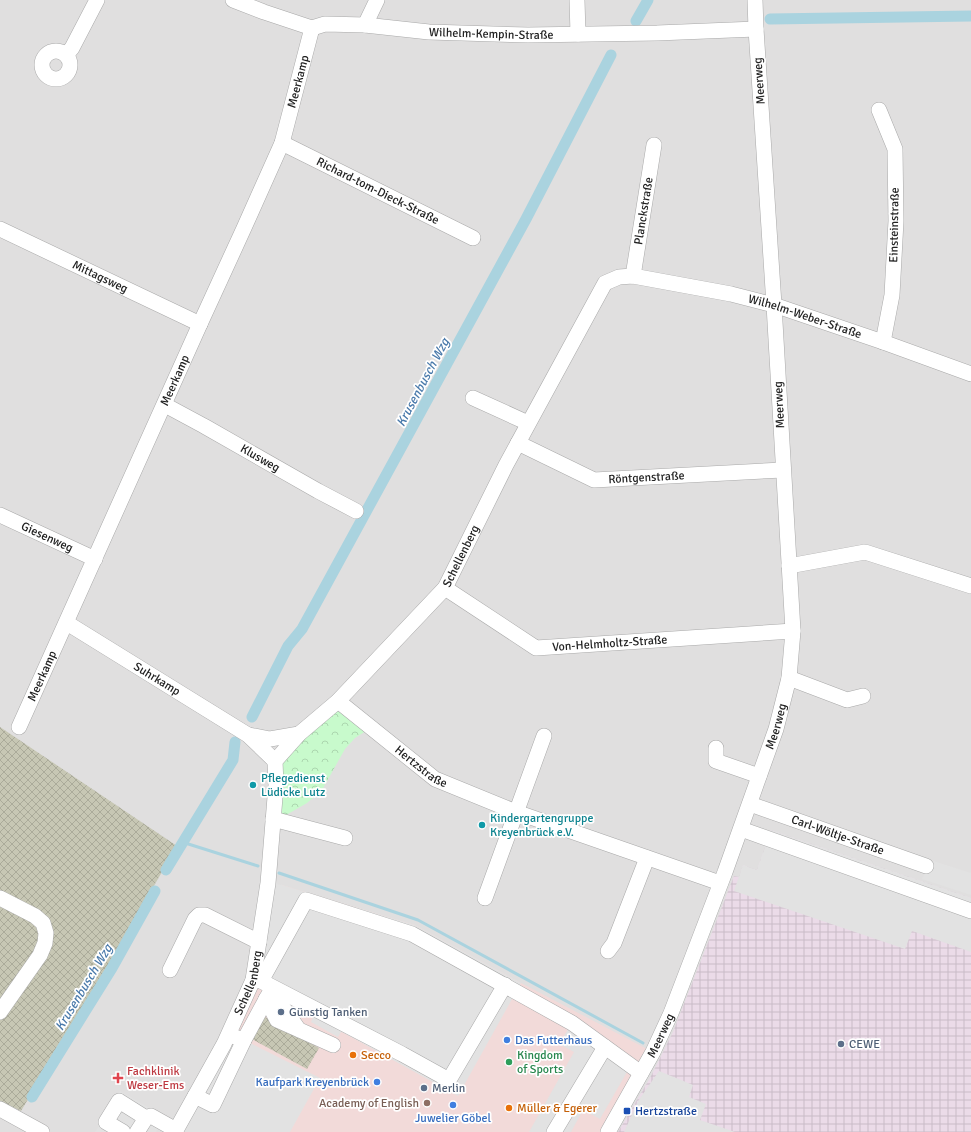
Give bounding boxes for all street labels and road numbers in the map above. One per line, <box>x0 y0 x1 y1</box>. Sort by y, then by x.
street label: Wilhelm-Kempin-Straße <box>429 25 554 43</box>
street label: Meerkamp <box>284 54 313 110</box>
street label: Meerweg <box>750 57 769 105</box>
street label: Richard-tom-Dieck-Straße <box>314 154 442 228</box>
street label: Planckstraße <box>631 176 657 246</box>
street label: Einsteinstraße <box>886 187 903 263</box>
street label: Mittagsweg <box>70 257 130 297</box>
street label: Wilhelm-Weber-Straße <box>747 292 864 342</box>
street label: Meerkamp <box>157 353 193 408</box>
street label: Meerweg <box>771 381 788 429</box>
street label: Klusweg <box>237 441 282 476</box>
street label: Röntgenstraße <box>608 468 685 487</box>
street label: Giesenweg <box>19 519 75 556</box>
street label: Schellenberg <box>440 523 483 590</box>
street label: Von-Helmholtz-Straße <box>552 632 668 655</box>
street label: Meerkamp <box>24 648 60 704</box>
street label: Suhrkamp <box>131 659 183 699</box>
street label: Meerweg <box>762 702 790 752</box>
street label: Hertzstraße <box>391 743 449 791</box>
street label: Carl-Wöltje-Straße <box>789 812 886 859</box>
street label: Schellenberg <box>231 950 265 1018</box>
street label: Meerweg <box>644 1011 678 1061</box>

